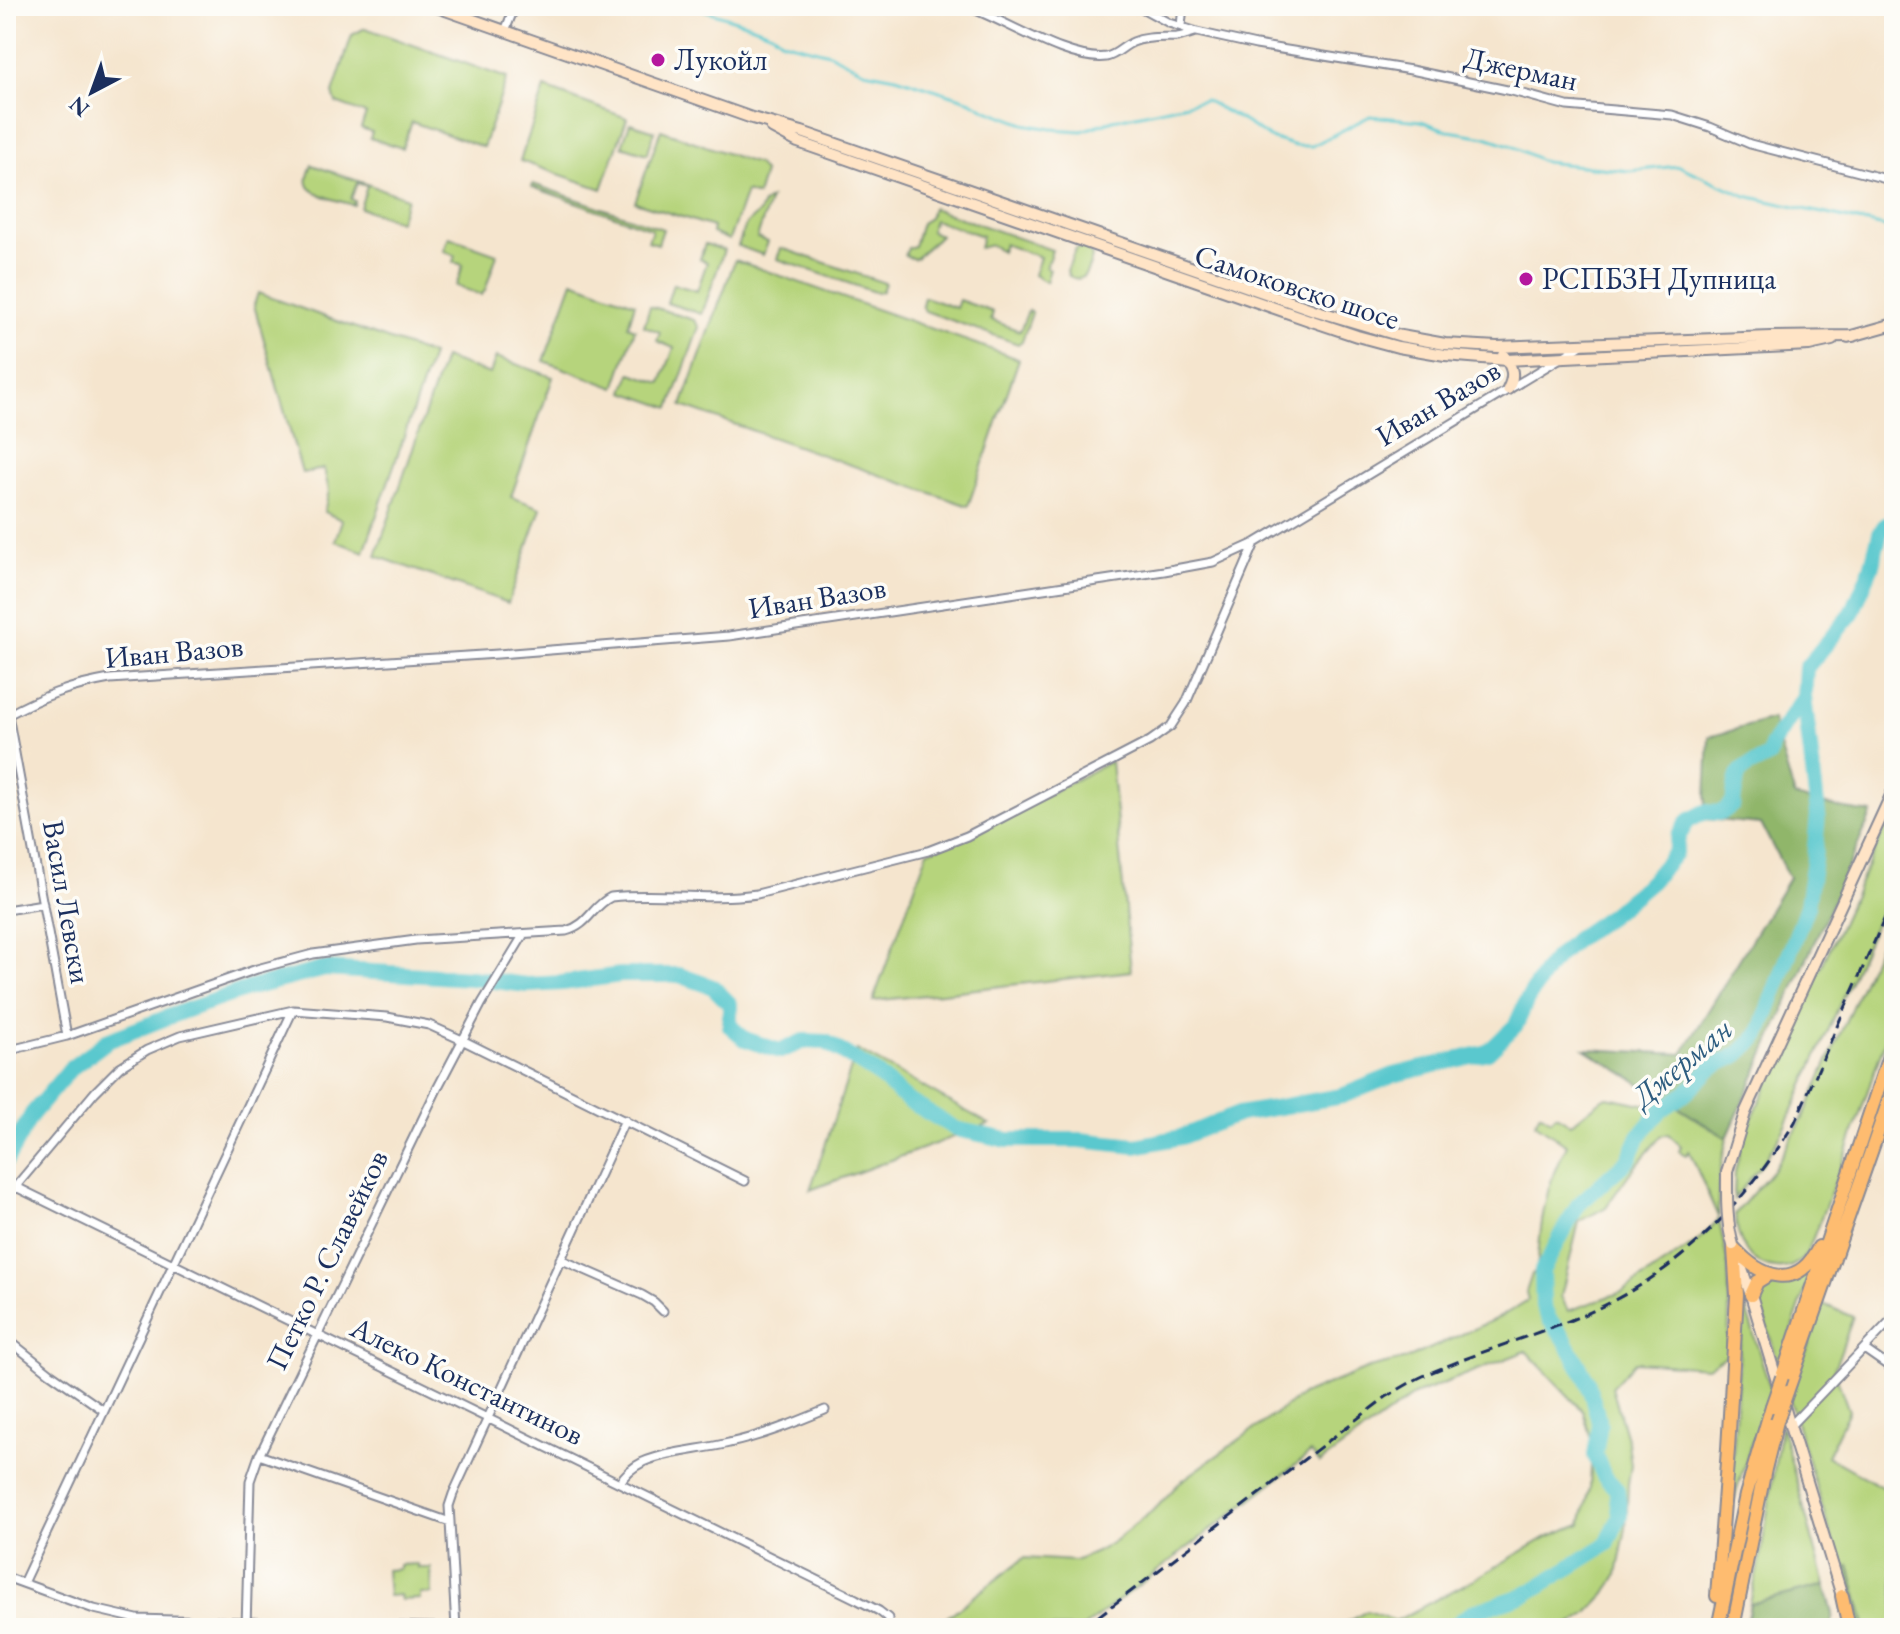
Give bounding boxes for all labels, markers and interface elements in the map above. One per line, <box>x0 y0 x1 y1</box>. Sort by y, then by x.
street label: Джерман <box>1461 37 1581 100</box>
place label: Лукойл <box>674 40 767 79</box>
marker: Лукойл <box>649 51 667 69</box>
north arrow <box>52 52 132 132</box>
text: N <box>63 90 95 124</box>
street label: Самоковско шосе <box>1190 235 1405 338</box>
place label: РСПБЗН Дупница <box>1542 259 1776 298</box>
marker: РСПБЗН Дупница <box>1517 270 1535 288</box>
street label: Иван Вазов <box>1368 350 1507 455</box>
street label: Иван Вазов <box>745 567 888 628</box>
street label: Иван Вазов <box>103 626 245 677</box>
street label: Васил Левски <box>34 817 101 987</box>
water label: Джерман <box>1620 1007 1741 1118</box>
street label: Петко Р. Славейков <box>256 1143 397 1376</box>
street label: Алеко Константинов <box>343 1307 590 1454</box>

